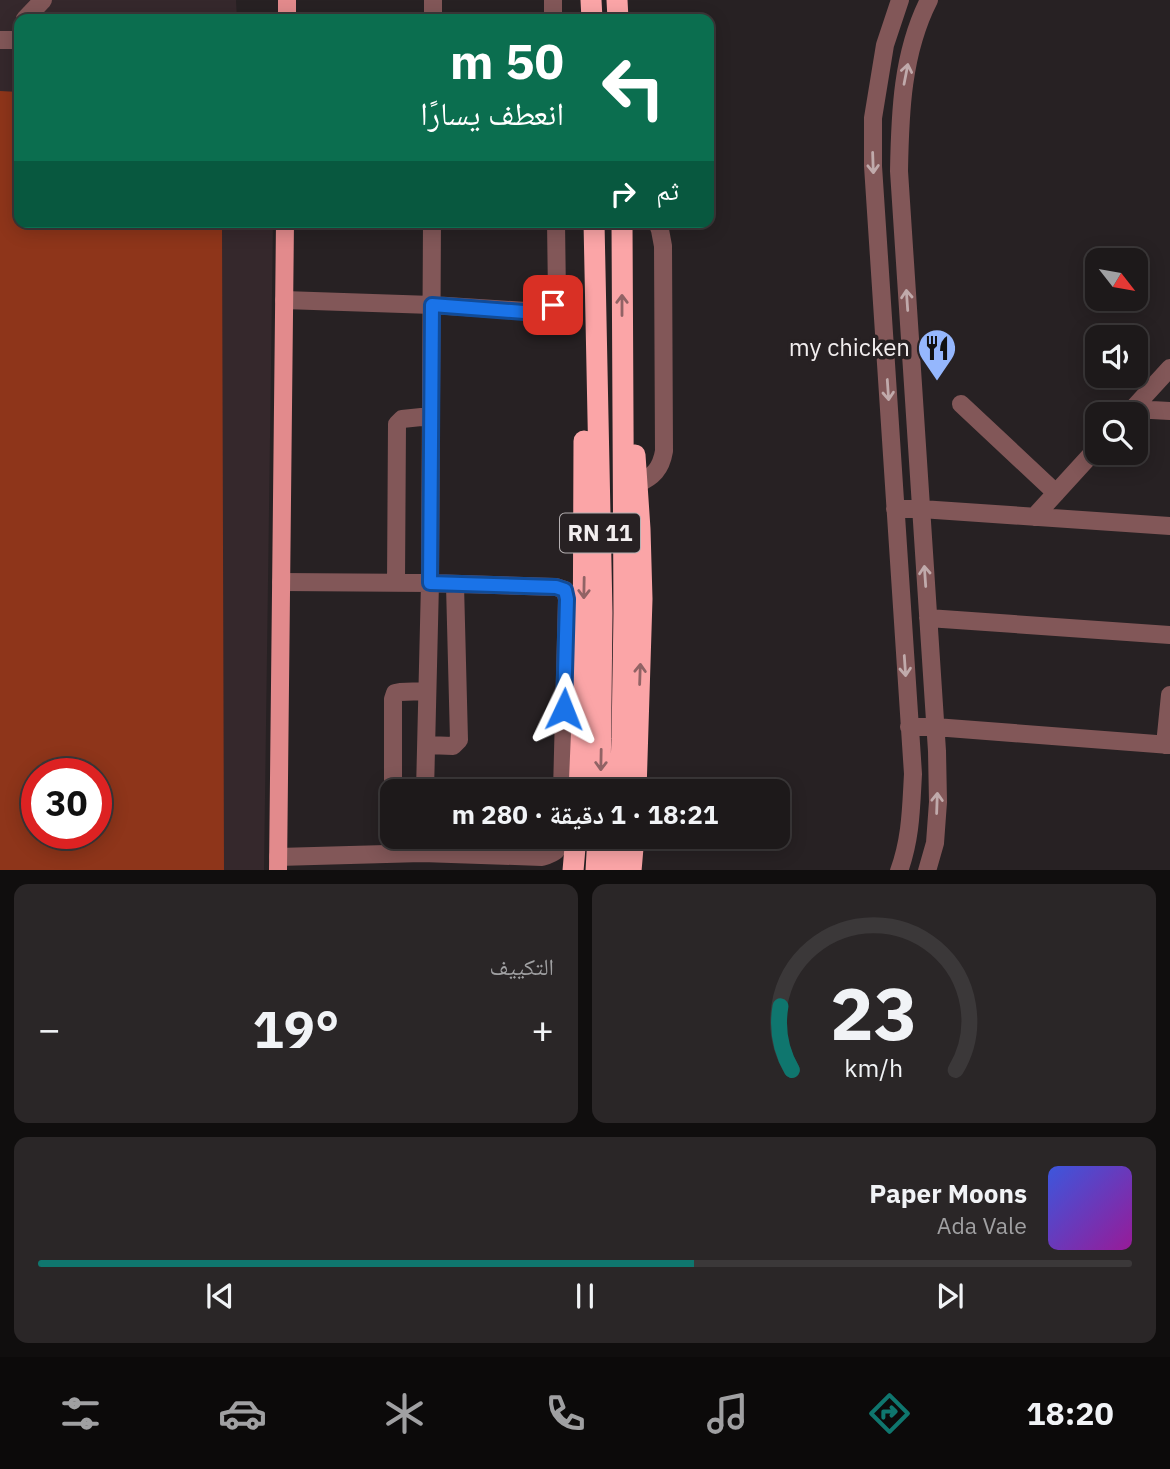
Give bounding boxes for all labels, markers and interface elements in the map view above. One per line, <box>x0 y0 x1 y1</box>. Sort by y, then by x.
text: 50 m <box>450 29 564 92</box>
icon: left <box>588 42 679 133</box>
one-way arrow <box>899 63 913 85</box>
text: انعطف يسارًا <box>420 92 564 134</box>
one-way arrow <box>867 151 880 174</box>
text: ثم <box>656 173 679 207</box>
icon: right <box>604 175 642 213</box>
north arrow <box>1085 248 1148 312</box>
map controls <box>1085 248 1148 465</box>
pin <box>523 275 583 335</box>
icon: arrive <box>534 286 572 324</box>
one-way arrow <box>901 289 914 312</box>
one-way arrow <box>615 294 629 317</box>
button: sound <box>1085 325 1148 388</box>
restaurant icon: my chicken <box>916 327 958 382</box>
place label: my chicken <box>789 331 910 363</box>
one-way arrow <box>881 378 894 401</box>
button: search <box>1085 402 1148 465</box>
road number: RN 11 <box>560 513 640 552</box>
one-way arrow <box>919 565 932 588</box>
one-way arrow <box>577 576 591 599</box>
one-way arrow <box>899 654 912 677</box>
one-way arrow <box>633 663 646 686</box>
position arrow <box>527 672 601 746</box>
one-way arrow <box>594 748 608 771</box>
speed limit sign: 30 <box>21 758 112 849</box>
one-way arrow <box>930 792 944 815</box>
text: 18:21 · 1 دقيقة · 280 m <box>452 797 718 831</box>
text: التكييف <box>489 951 554 981</box>
text: 23 <box>830 965 918 1060</box>
text: 19° <box>253 995 339 1062</box>
text: − <box>38 1004 61 1053</box>
text: + <box>531 1004 554 1053</box>
text: km/h <box>845 1050 903 1083</box>
text: Paper Moons <box>869 1176 1027 1210</box>
text: Ada Vale <box>937 1210 1027 1240</box>
icon: previous <box>201 1277 239 1315</box>
icon: pause <box>566 1277 604 1315</box>
icon: next <box>931 1277 969 1315</box>
icon: filters <box>56 1389 105 1438</box>
icon: car <box>218 1389 267 1438</box>
icon: climate <box>380 1389 429 1438</box>
icon: phone <box>541 1389 590 1438</box>
icon: music <box>703 1389 752 1438</box>
icon: directions <box>865 1389 914 1438</box>
text: 18:20 <box>1026 1392 1114 1434</box>

